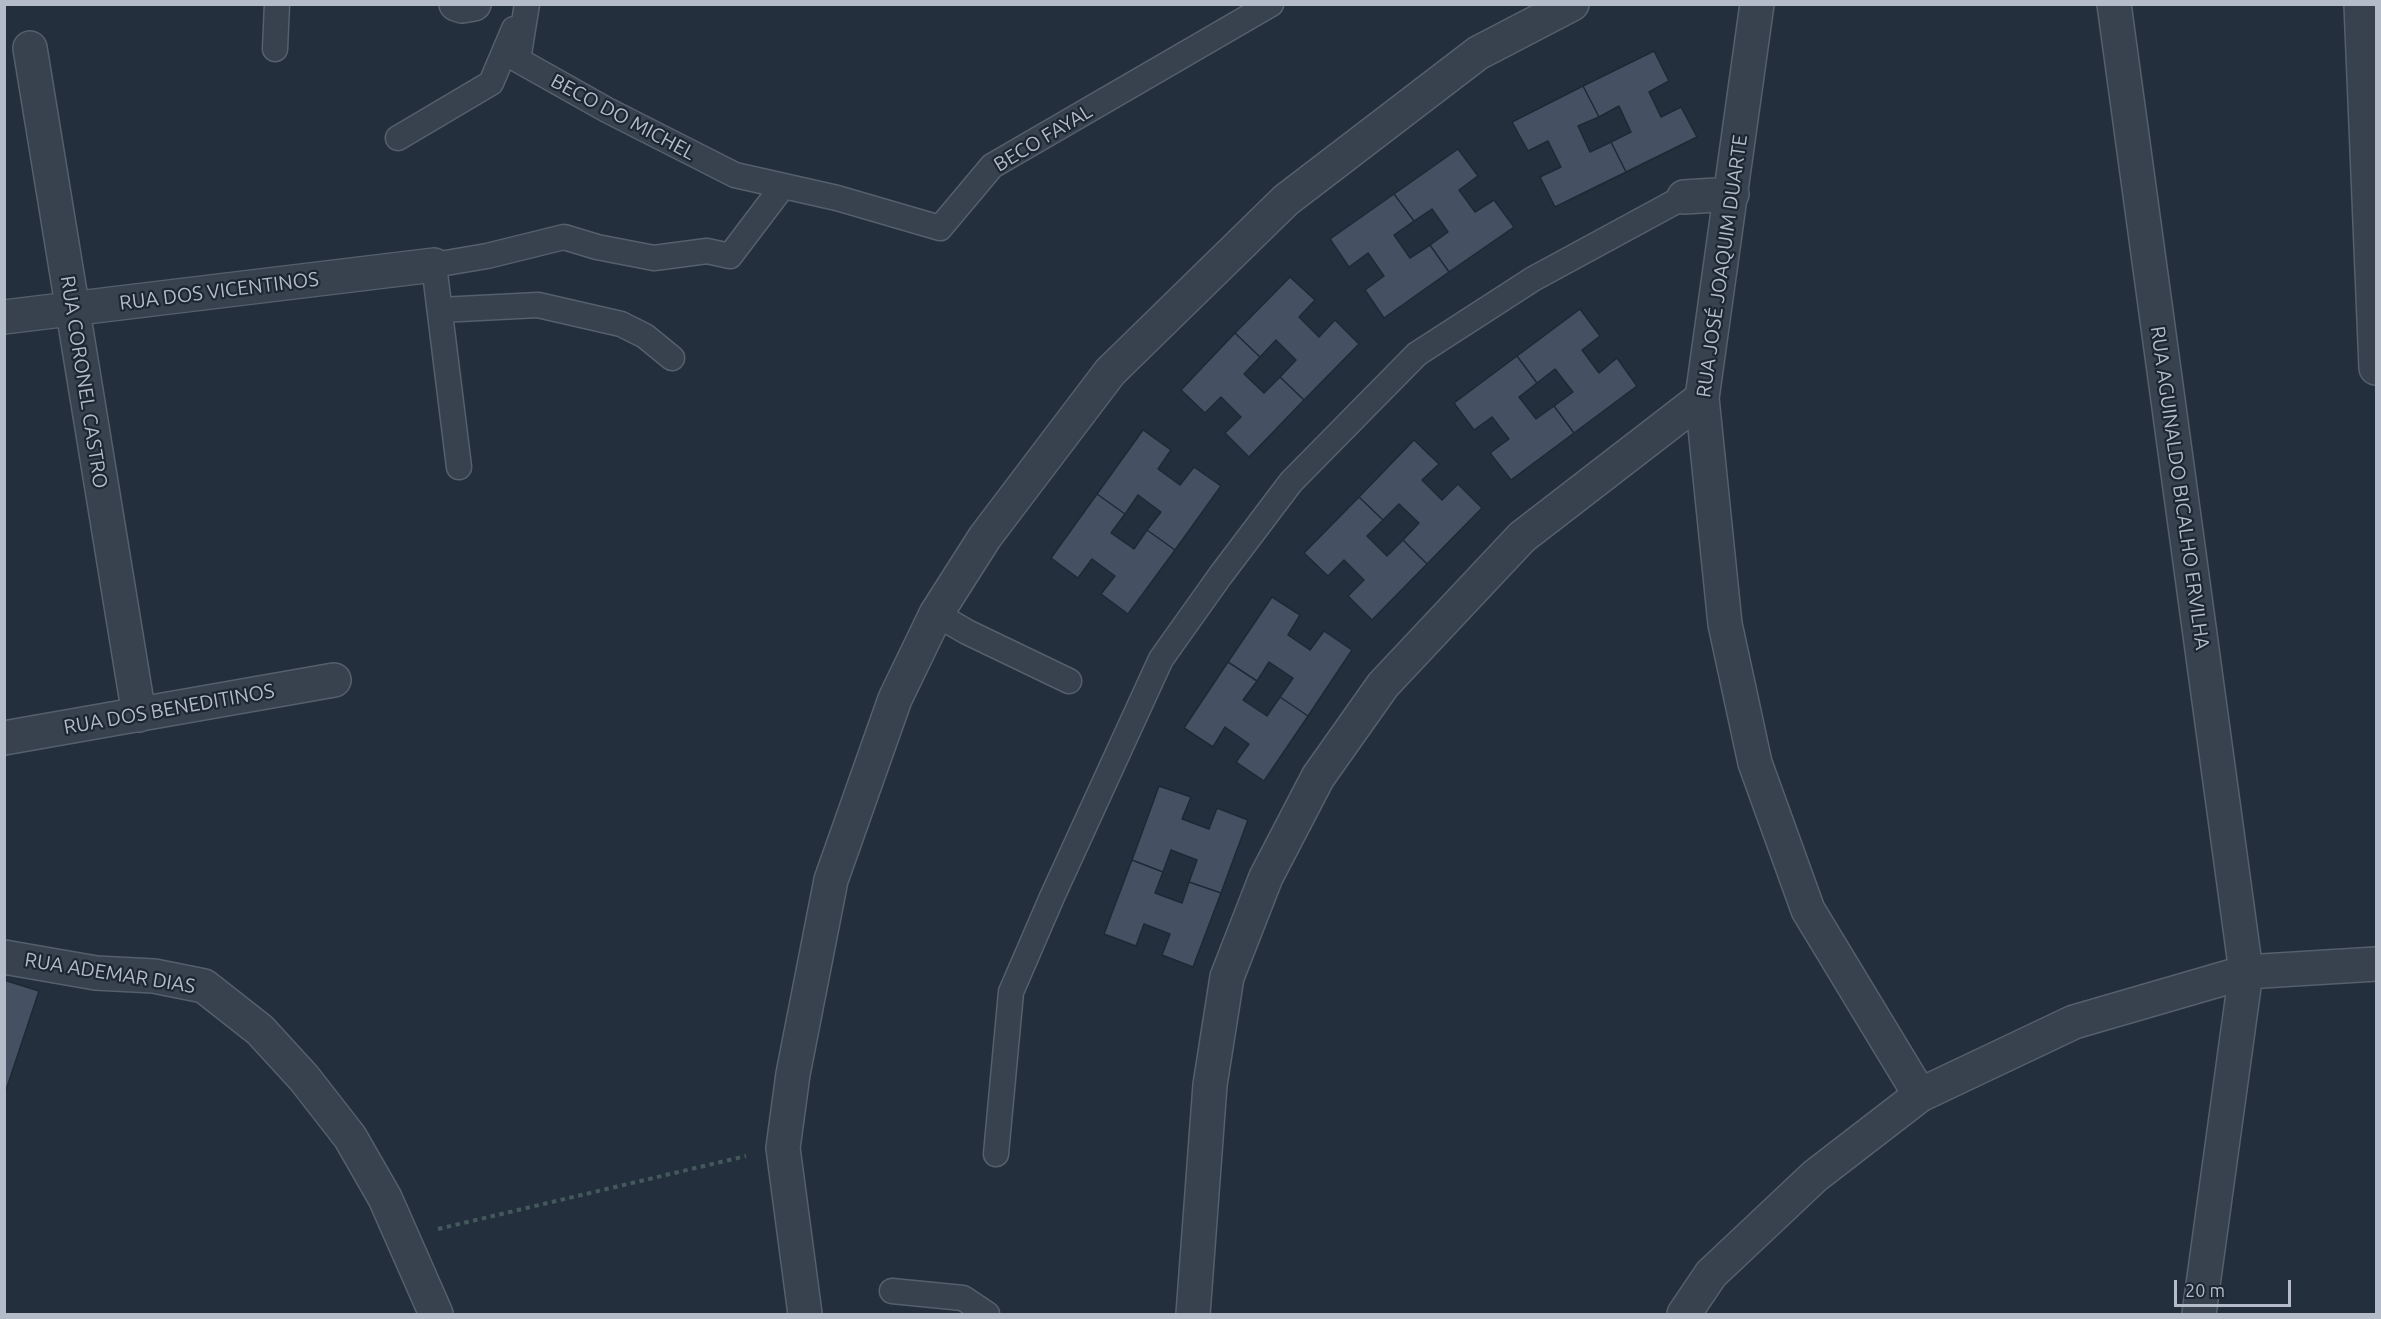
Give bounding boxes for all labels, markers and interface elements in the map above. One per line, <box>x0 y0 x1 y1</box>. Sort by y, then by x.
street label: BECO DO MICHEL <box>547 69 699 165</box>
street label: BECO FAYAL <box>989 99 1097 177</box>
street label: RUA JOSÉ JOAQUIM DUARTE <box>1692 133 1752 399</box>
street label: RUA DOS VICENTINOS <box>118 267 320 315</box>
street label: RUA CORONEL CASTRO <box>55 274 113 490</box>
street label: RUA AGUINALDO BICALHO ERVILHA <box>2145 325 2215 651</box>
street label: RUA DOS BENEDITINOS <box>62 679 276 739</box>
street label: RUA ADEMAR DIAS <box>23 948 197 998</box>
scale bar <box>2177 1268 2294 1306</box>
text: 20 m <box>2185 1280 2225 1300</box>

